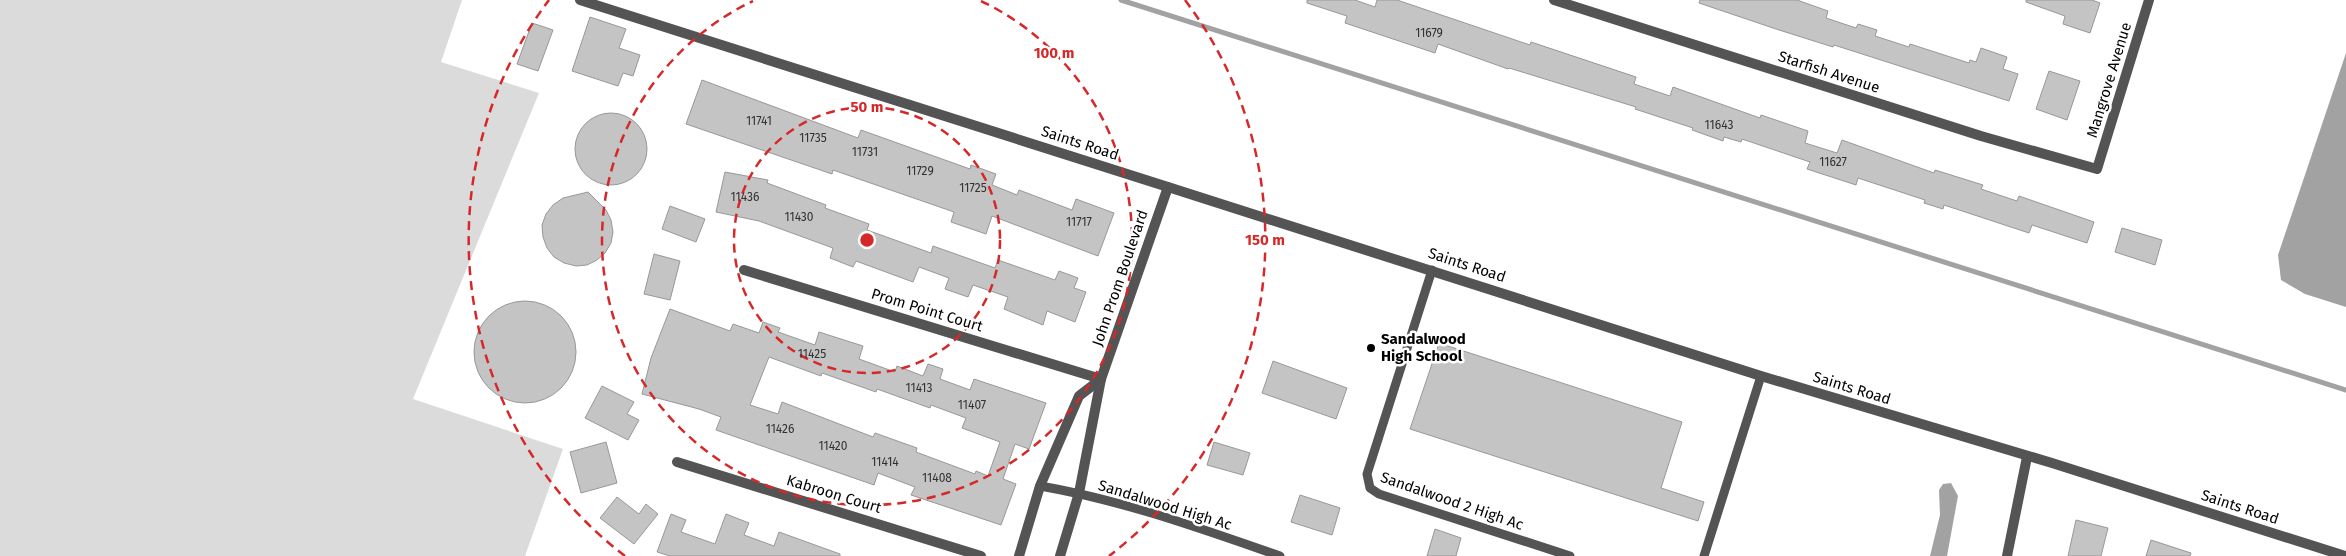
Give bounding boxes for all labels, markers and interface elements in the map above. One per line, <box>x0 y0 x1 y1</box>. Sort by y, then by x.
street label: Mangrove Avenue <box>2083 20 2135 140</box>
house number: 11679 <box>1415 26 1443 40</box>
text: 100 m <box>1034 44 1074 62</box>
street label: Starfish Avenue <box>1776 47 1882 97</box>
text: 50 m <box>850 98 884 116</box>
house number: 11741 <box>746 114 772 128</box>
house number: 11643 <box>1705 118 1733 132</box>
street label: Saints Road <box>1039 122 1121 164</box>
house number: 11735 <box>799 131 827 145</box>
house number: 11731 <box>852 145 878 159</box>
house number: 11627 <box>1819 155 1847 169</box>
house number: 11729 <box>906 164 934 178</box>
house number: 11725 <box>959 181 987 195</box>
house number: 11436 <box>731 190 759 204</box>
street label: John Prom Boulevard <box>1088 208 1152 348</box>
house number: 11430 <box>784 210 814 224</box>
house number: 11717 <box>1066 215 1092 229</box>
centre of rings <box>858 231 876 249</box>
text: 150 m <box>1245 231 1285 249</box>
street label: Saints Road <box>1426 244 1508 286</box>
street label: Prom Point Court <box>869 284 985 336</box>
place label: Sandalwood High School <box>1381 330 1466 365</box>
marker: Sandalwood High School <box>1365 342 1377 354</box>
house number: 11425 <box>798 347 826 361</box>
street label: Saints Road <box>1811 368 1893 408</box>
house number: 11413 <box>905 381 933 395</box>
house number: 11407 <box>958 398 986 412</box>
house number: 11426 <box>766 422 794 436</box>
house number: 11420 <box>818 439 848 453</box>
house number: 11414 <box>871 455 899 469</box>
street label: Sandalwood 2 High Ac <box>1378 468 1526 534</box>
street label: Kabroon Court <box>784 471 884 517</box>
house number: 11408 <box>922 471 952 485</box>
street label: Sandalwood High Ac <box>1096 476 1234 534</box>
street label: Saints Road <box>2199 486 2281 528</box>

